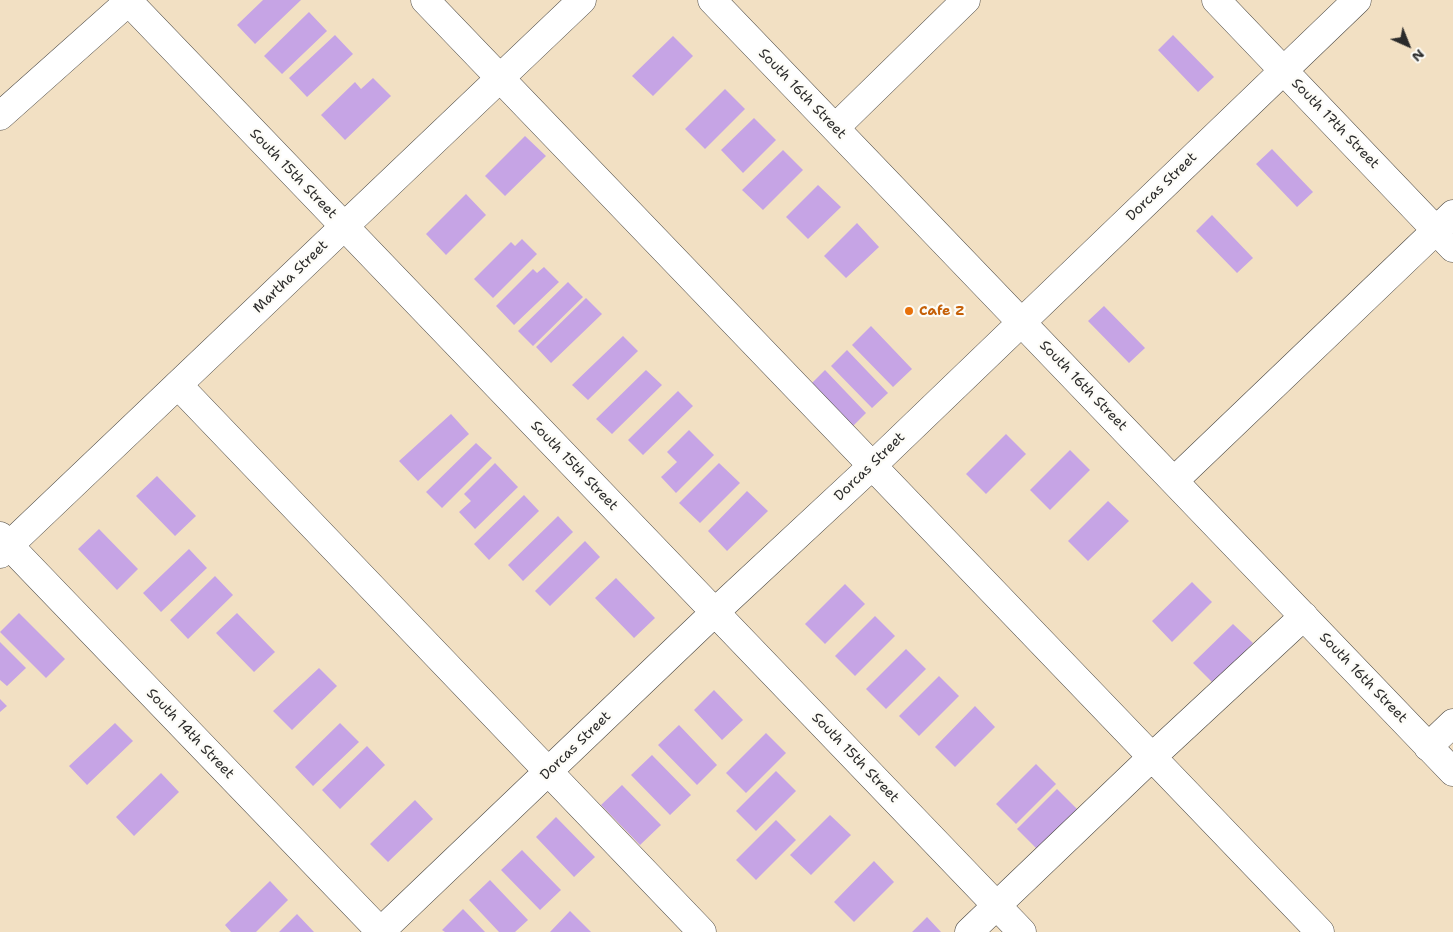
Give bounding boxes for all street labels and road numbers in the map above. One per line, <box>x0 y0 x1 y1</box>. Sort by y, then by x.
street label: South 16th Street <box>755 45 849 143</box>
street label: South 17th Street <box>1288 75 1382 173</box>
street label: South 15th Street <box>246 126 340 222</box>
street label: Dorcas Street <box>1123 149 1201 225</box>
street label: Martha Street <box>250 237 332 317</box>
street label: South 16th Street <box>1036 337 1130 435</box>
street label: South 15th Street <box>527 418 621 514</box>
street label: Dorcas Street <box>831 429 909 505</box>
street label: South 16th Street <box>1316 629 1410 727</box>
street label: South 14th Street <box>143 685 237 783</box>
street label: Dorcas Street <box>537 708 615 784</box>
street label: South 15th Street <box>808 710 902 806</box>

